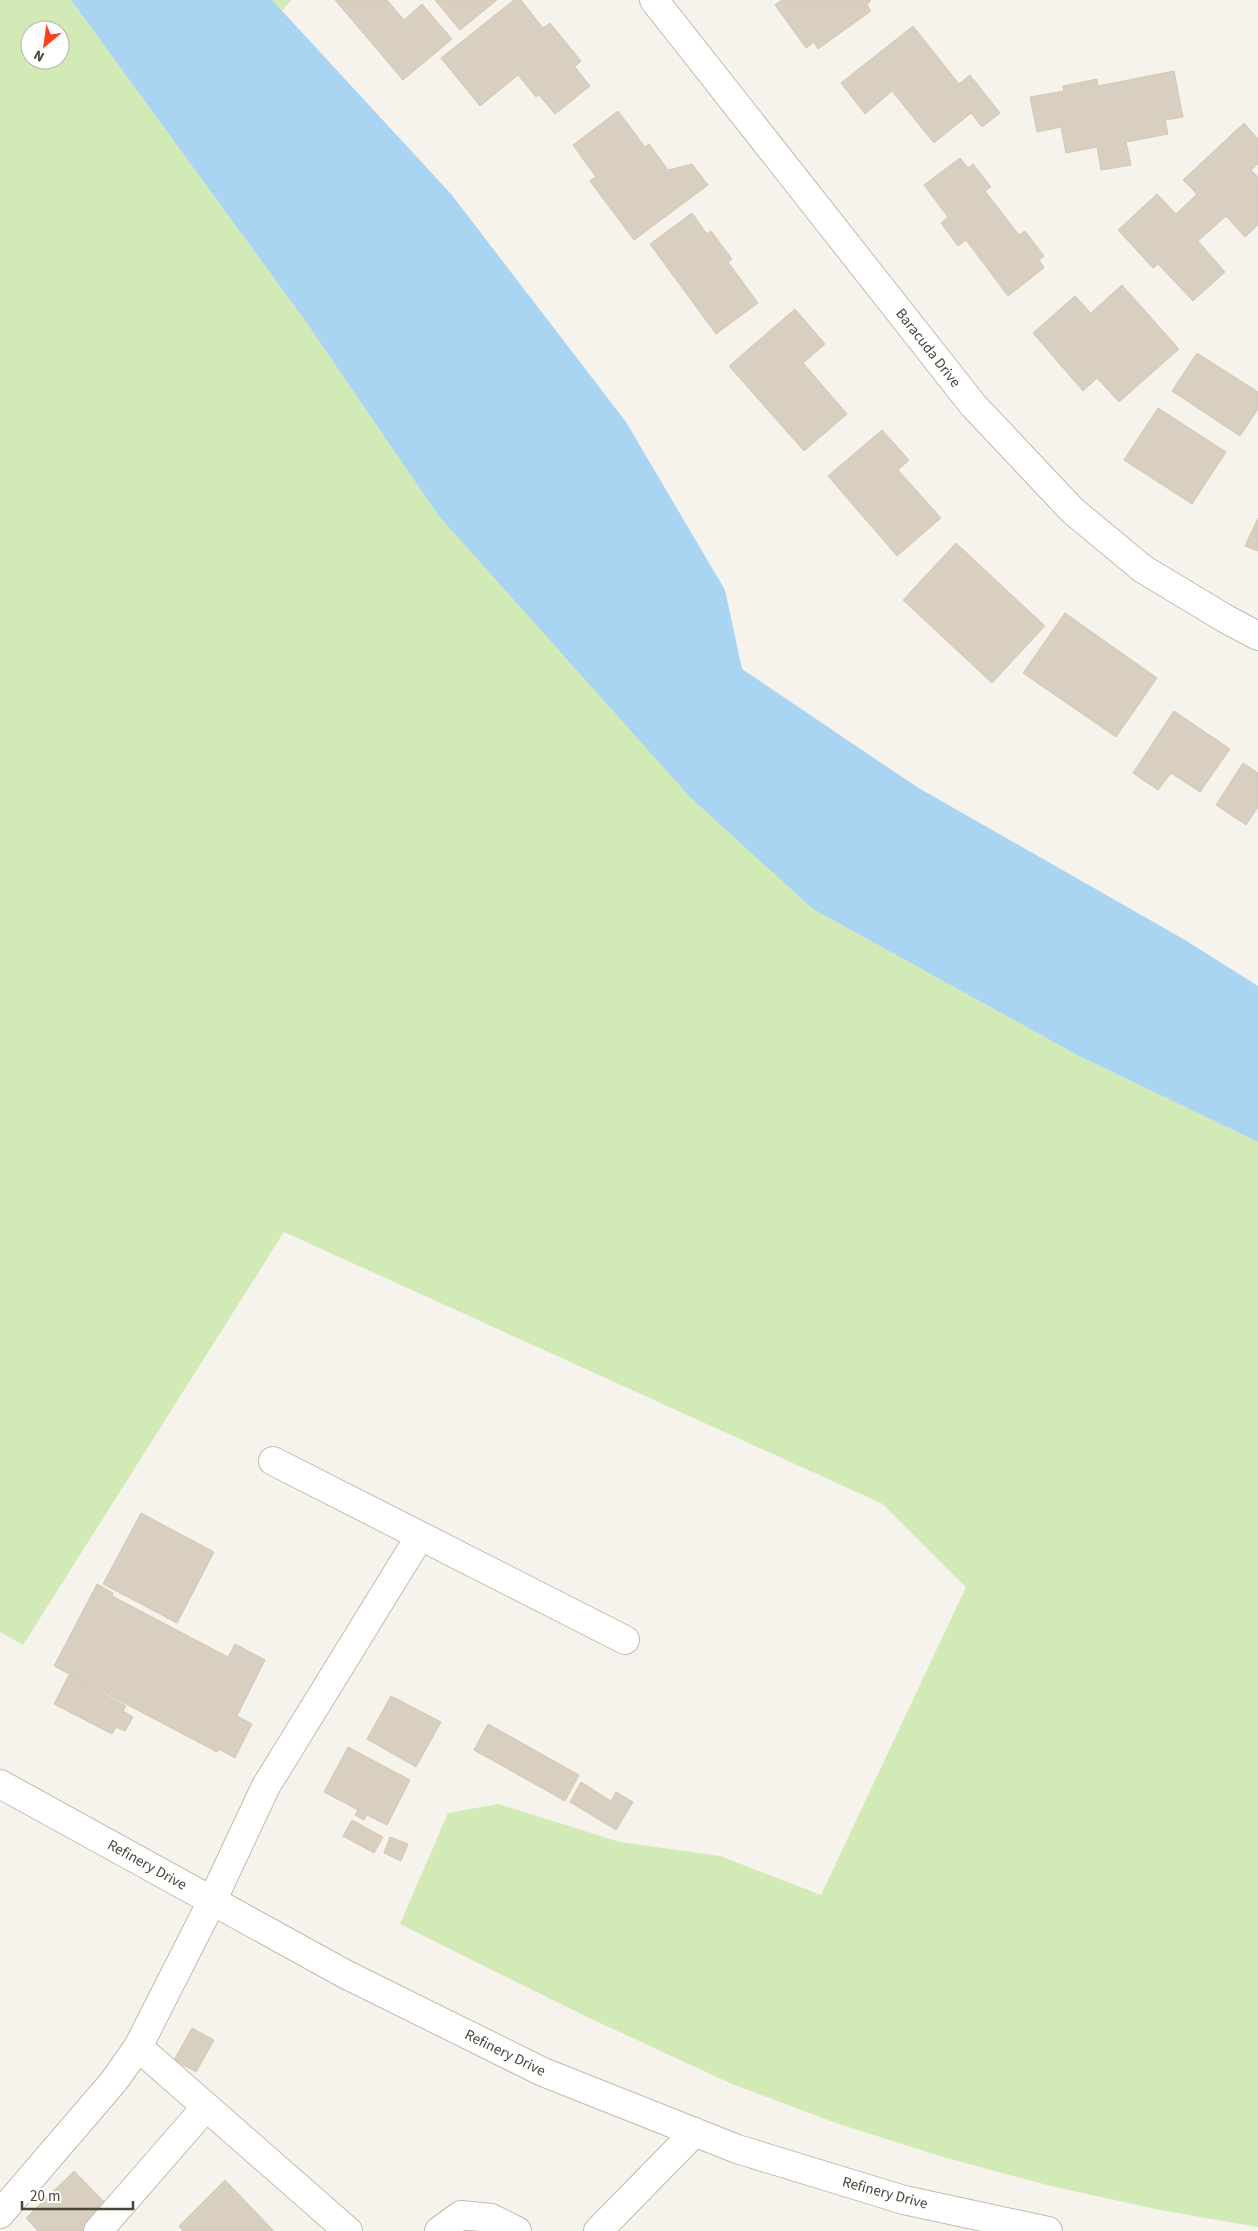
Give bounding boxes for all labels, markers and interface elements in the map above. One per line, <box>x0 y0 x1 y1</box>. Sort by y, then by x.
north arrow <box>20 20 70 70</box>
text: N <box>30 44 48 66</box>
street label: Baracuda Drive <box>890 304 966 392</box>
street label: Refinery Drive <box>104 1835 190 1895</box>
street label: Refinery Drive <box>461 2024 549 2082</box>
street label: Refinery Drive <box>840 2172 930 2214</box>
scale bar <box>22 2178 134 2210</box>
text: 20 m <box>30 2186 60 2207</box>

